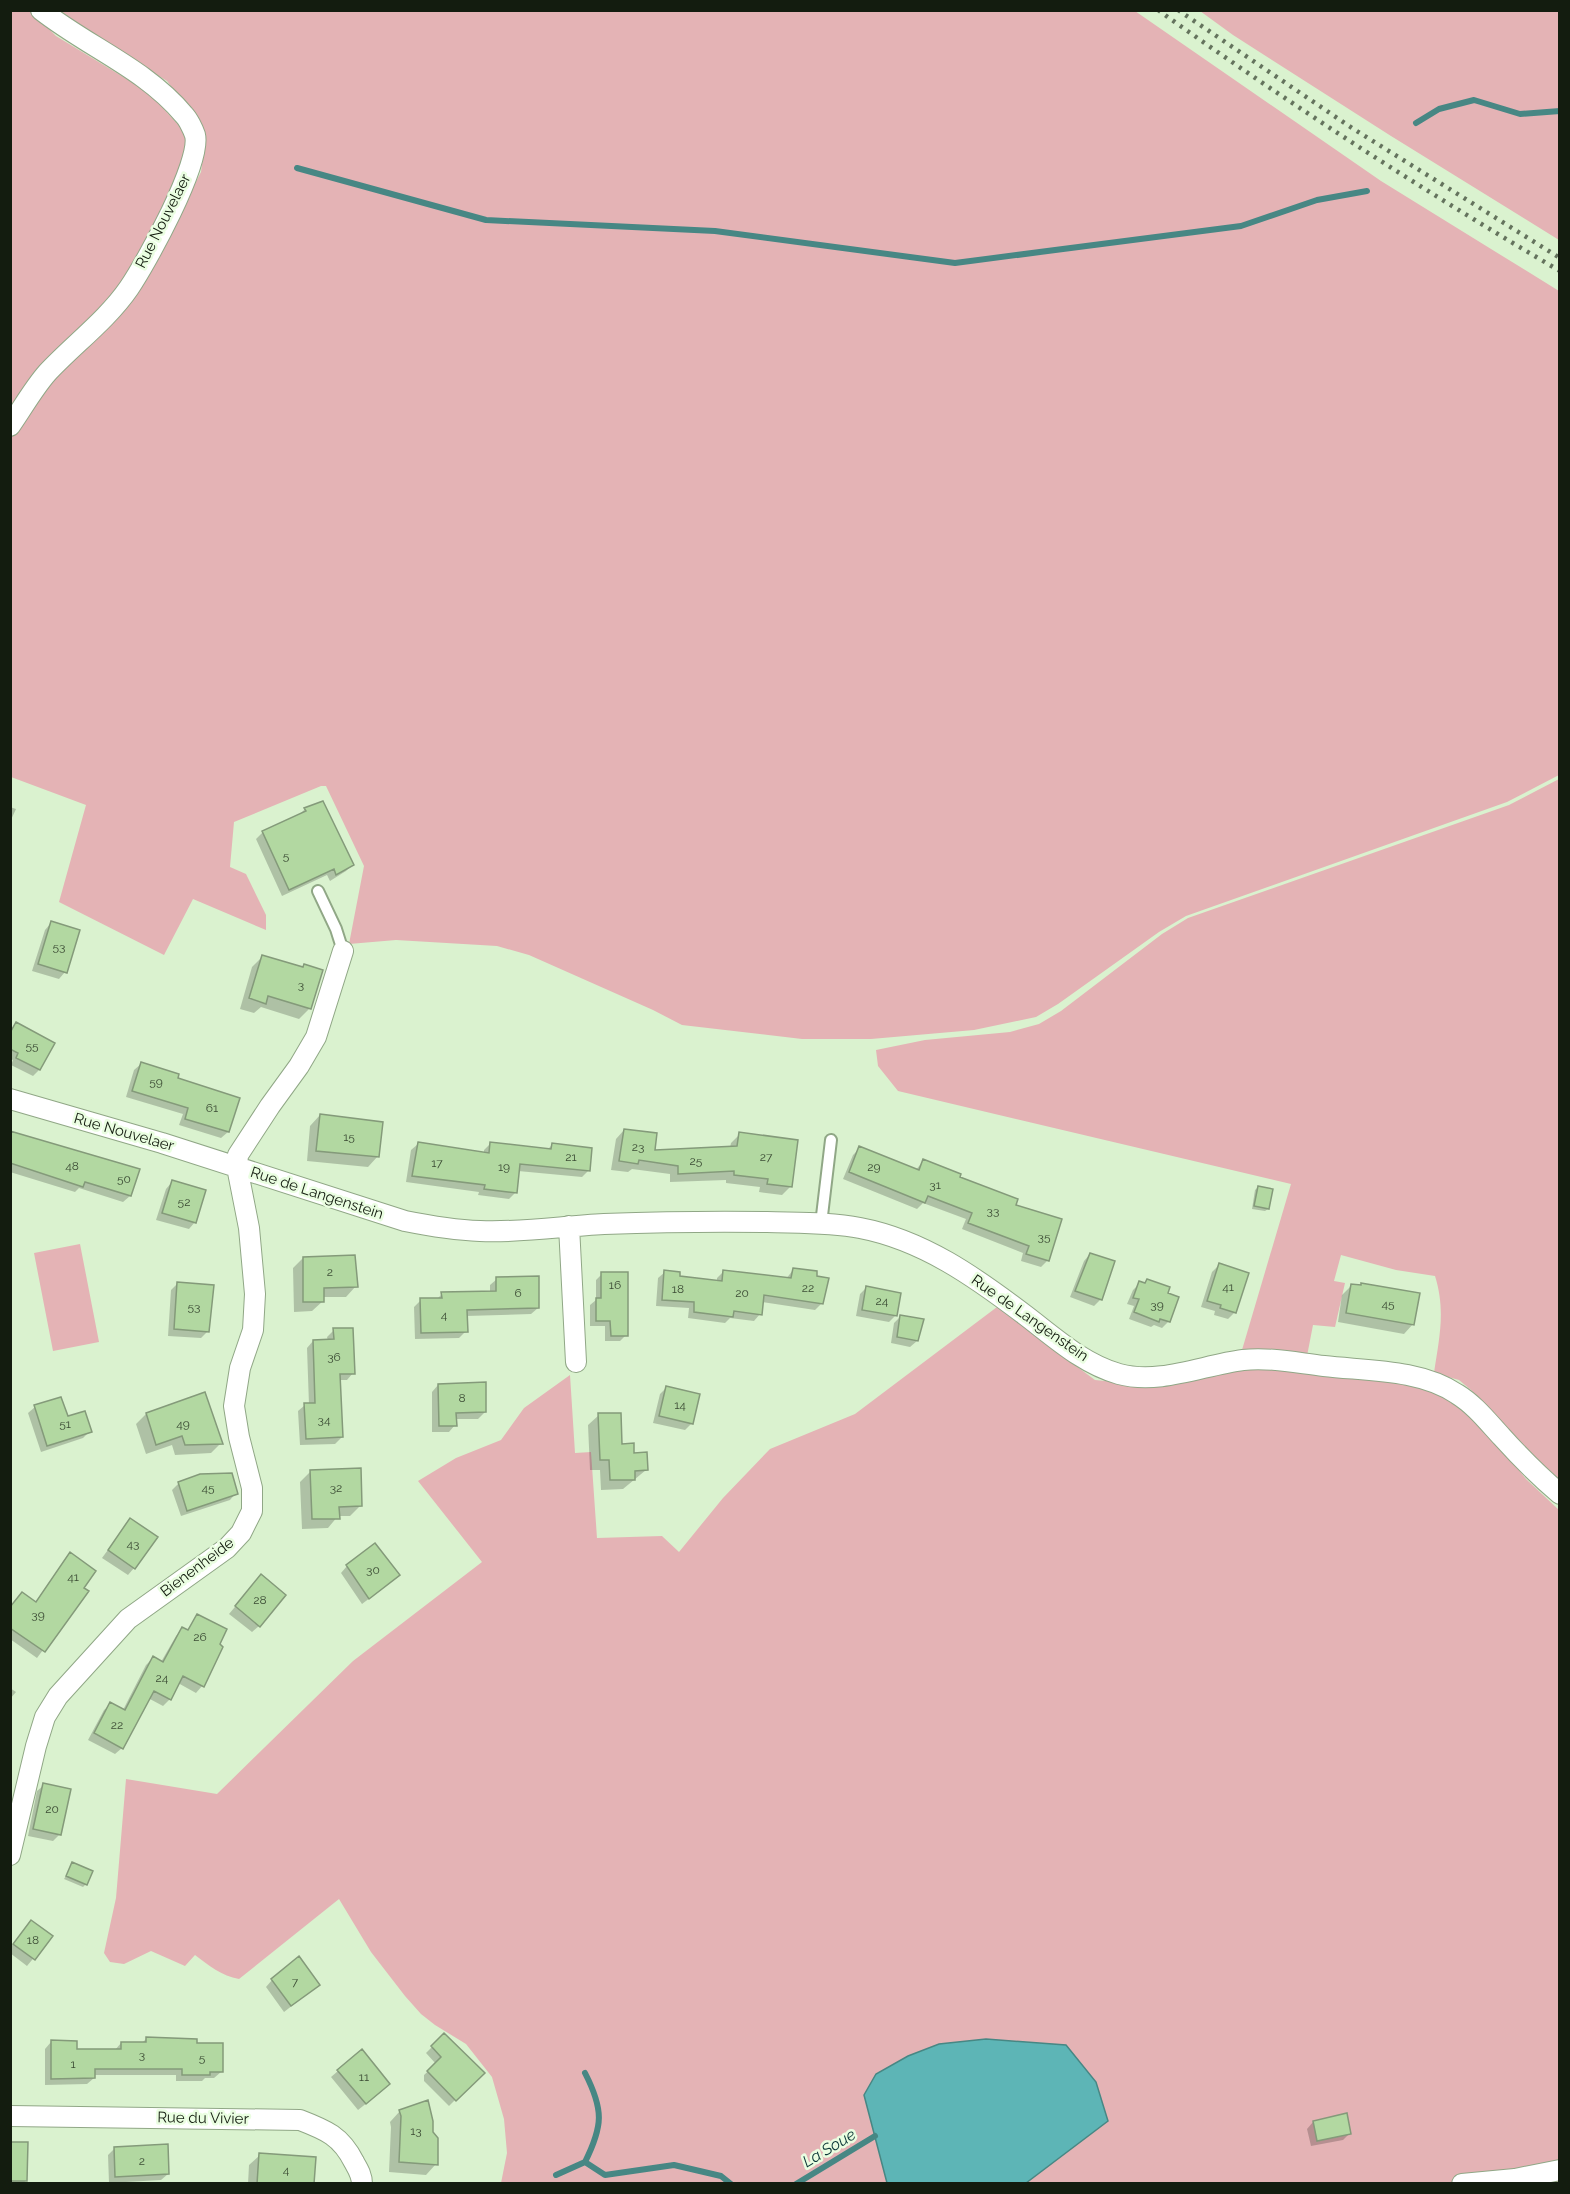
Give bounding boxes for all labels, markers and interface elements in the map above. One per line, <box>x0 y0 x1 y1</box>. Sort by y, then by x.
street label: Rue Nouvelaer <box>132 170 195 271</box>
house number: 5 <box>283 849 290 863</box>
house number: 53 <box>53 940 65 954</box>
house number: 3 <box>298 978 304 992</box>
house number: 55 <box>25 1039 39 1053</box>
house number: 59 <box>149 1075 163 1089</box>
house number: 61 <box>206 1101 218 1115</box>
street label: Rue Nouvelaer <box>72 1109 177 1155</box>
house number: 15 <box>343 1130 355 1144</box>
house number: 23 <box>632 1140 644 1154</box>
house number: 21 <box>565 1150 577 1164</box>
house number: 27 <box>760 1150 773 1164</box>
house number: 25 <box>690 1154 703 1168</box>
house number: 17 <box>431 1156 443 1170</box>
house number: 48 <box>65 1159 79 1173</box>
house number: 19 <box>498 1160 510 1174</box>
house number: 29 <box>867 1160 881 1174</box>
street label: Rue de Langenstein <box>248 1163 386 1223</box>
house number: 50 <box>117 1172 131 1186</box>
house number: 31 <box>929 1178 941 1192</box>
house number: 52 <box>178 1195 190 1209</box>
house number: 33 <box>987 1204 999 1218</box>
house number: 35 <box>1038 1230 1051 1244</box>
house number: 2 <box>327 1265 333 1279</box>
street label: Rue de Langenstein <box>968 1271 1092 1365</box>
house number: 16 <box>609 1278 621 1292</box>
house number: 41 <box>1222 1280 1234 1294</box>
house number: 22 <box>802 1281 814 1295</box>
house number: 18 <box>672 1282 684 1296</box>
house number: 6 <box>514 1286 522 1300</box>
house number: 20 <box>735 1286 749 1300</box>
house number: 24 <box>876 1294 889 1308</box>
house number: 45 <box>1381 1297 1395 1311</box>
house number: 39 <box>1150 1298 1164 1312</box>
house number: 53 <box>188 1300 200 1314</box>
house number: 4 <box>441 1308 448 1322</box>
house number: 36 <box>327 1350 341 1364</box>
house number: 8 <box>458 1391 466 1405</box>
house number: 14 <box>674 1398 686 1412</box>
house number: 34 <box>318 1413 331 1427</box>
house number: 51 <box>59 1417 71 1431</box>
house number: 49 <box>176 1417 190 1431</box>
house number: 45 <box>201 1481 215 1495</box>
house number: 32 <box>330 1481 342 1495</box>
street label: Bienenheide <box>157 1533 237 1600</box>
house number: 43 <box>127 1537 139 1551</box>
house number: 30 <box>366 1563 380 1577</box>
house number: 41 <box>67 1570 79 1584</box>
house number: 28 <box>253 1593 267 1607</box>
house number: 39 <box>31 1608 45 1622</box>
house number: 26 <box>193 1630 207 1644</box>
house number: 24 <box>156 1671 169 1685</box>
house number: 22 <box>111 1718 123 1732</box>
house number: 20 <box>45 1802 59 1816</box>
house number: 18 <box>27 1933 39 1947</box>
house number: 7 <box>292 1975 299 1989</box>
house number: 3 <box>139 2048 145 2062</box>
house number: 5 <box>199 2051 206 2065</box>
house number: 1 <box>70 2057 76 2071</box>
house number: 11 <box>359 2070 369 2084</box>
street label: Rue du Vivier <box>157 2108 250 2128</box>
house number: 13 <box>410 2124 422 2138</box>
water label: La Soue <box>799 2125 859 2171</box>
house number: 2 <box>139 2154 145 2168</box>
house number: 4 <box>283 2163 290 2177</box>

